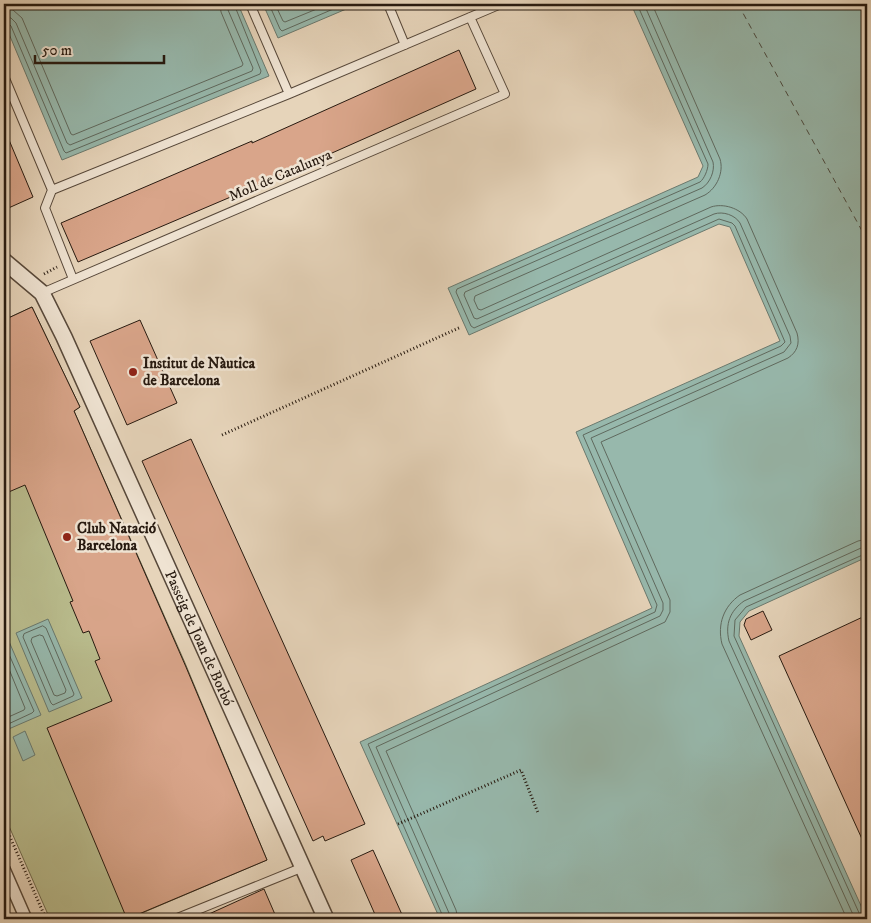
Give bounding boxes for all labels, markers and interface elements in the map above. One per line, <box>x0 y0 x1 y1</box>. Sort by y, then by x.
scale bar <box>35 32 164 64</box>
text: 50 m <box>42 41 72 60</box>
street label: Moll de Catalunya <box>226 145 335 206</box>
place label: Institut de Nàutica de Barcelona <box>143 354 256 390</box>
marker: Institut de Nàutica de Barcelona <box>127 366 139 378</box>
place label: Club Natació Barcelona <box>77 519 157 555</box>
marker: Club Natació Barcelona <box>61 531 73 543</box>
street label: Passeig de Joan de Borbó <box>160 567 238 709</box>

